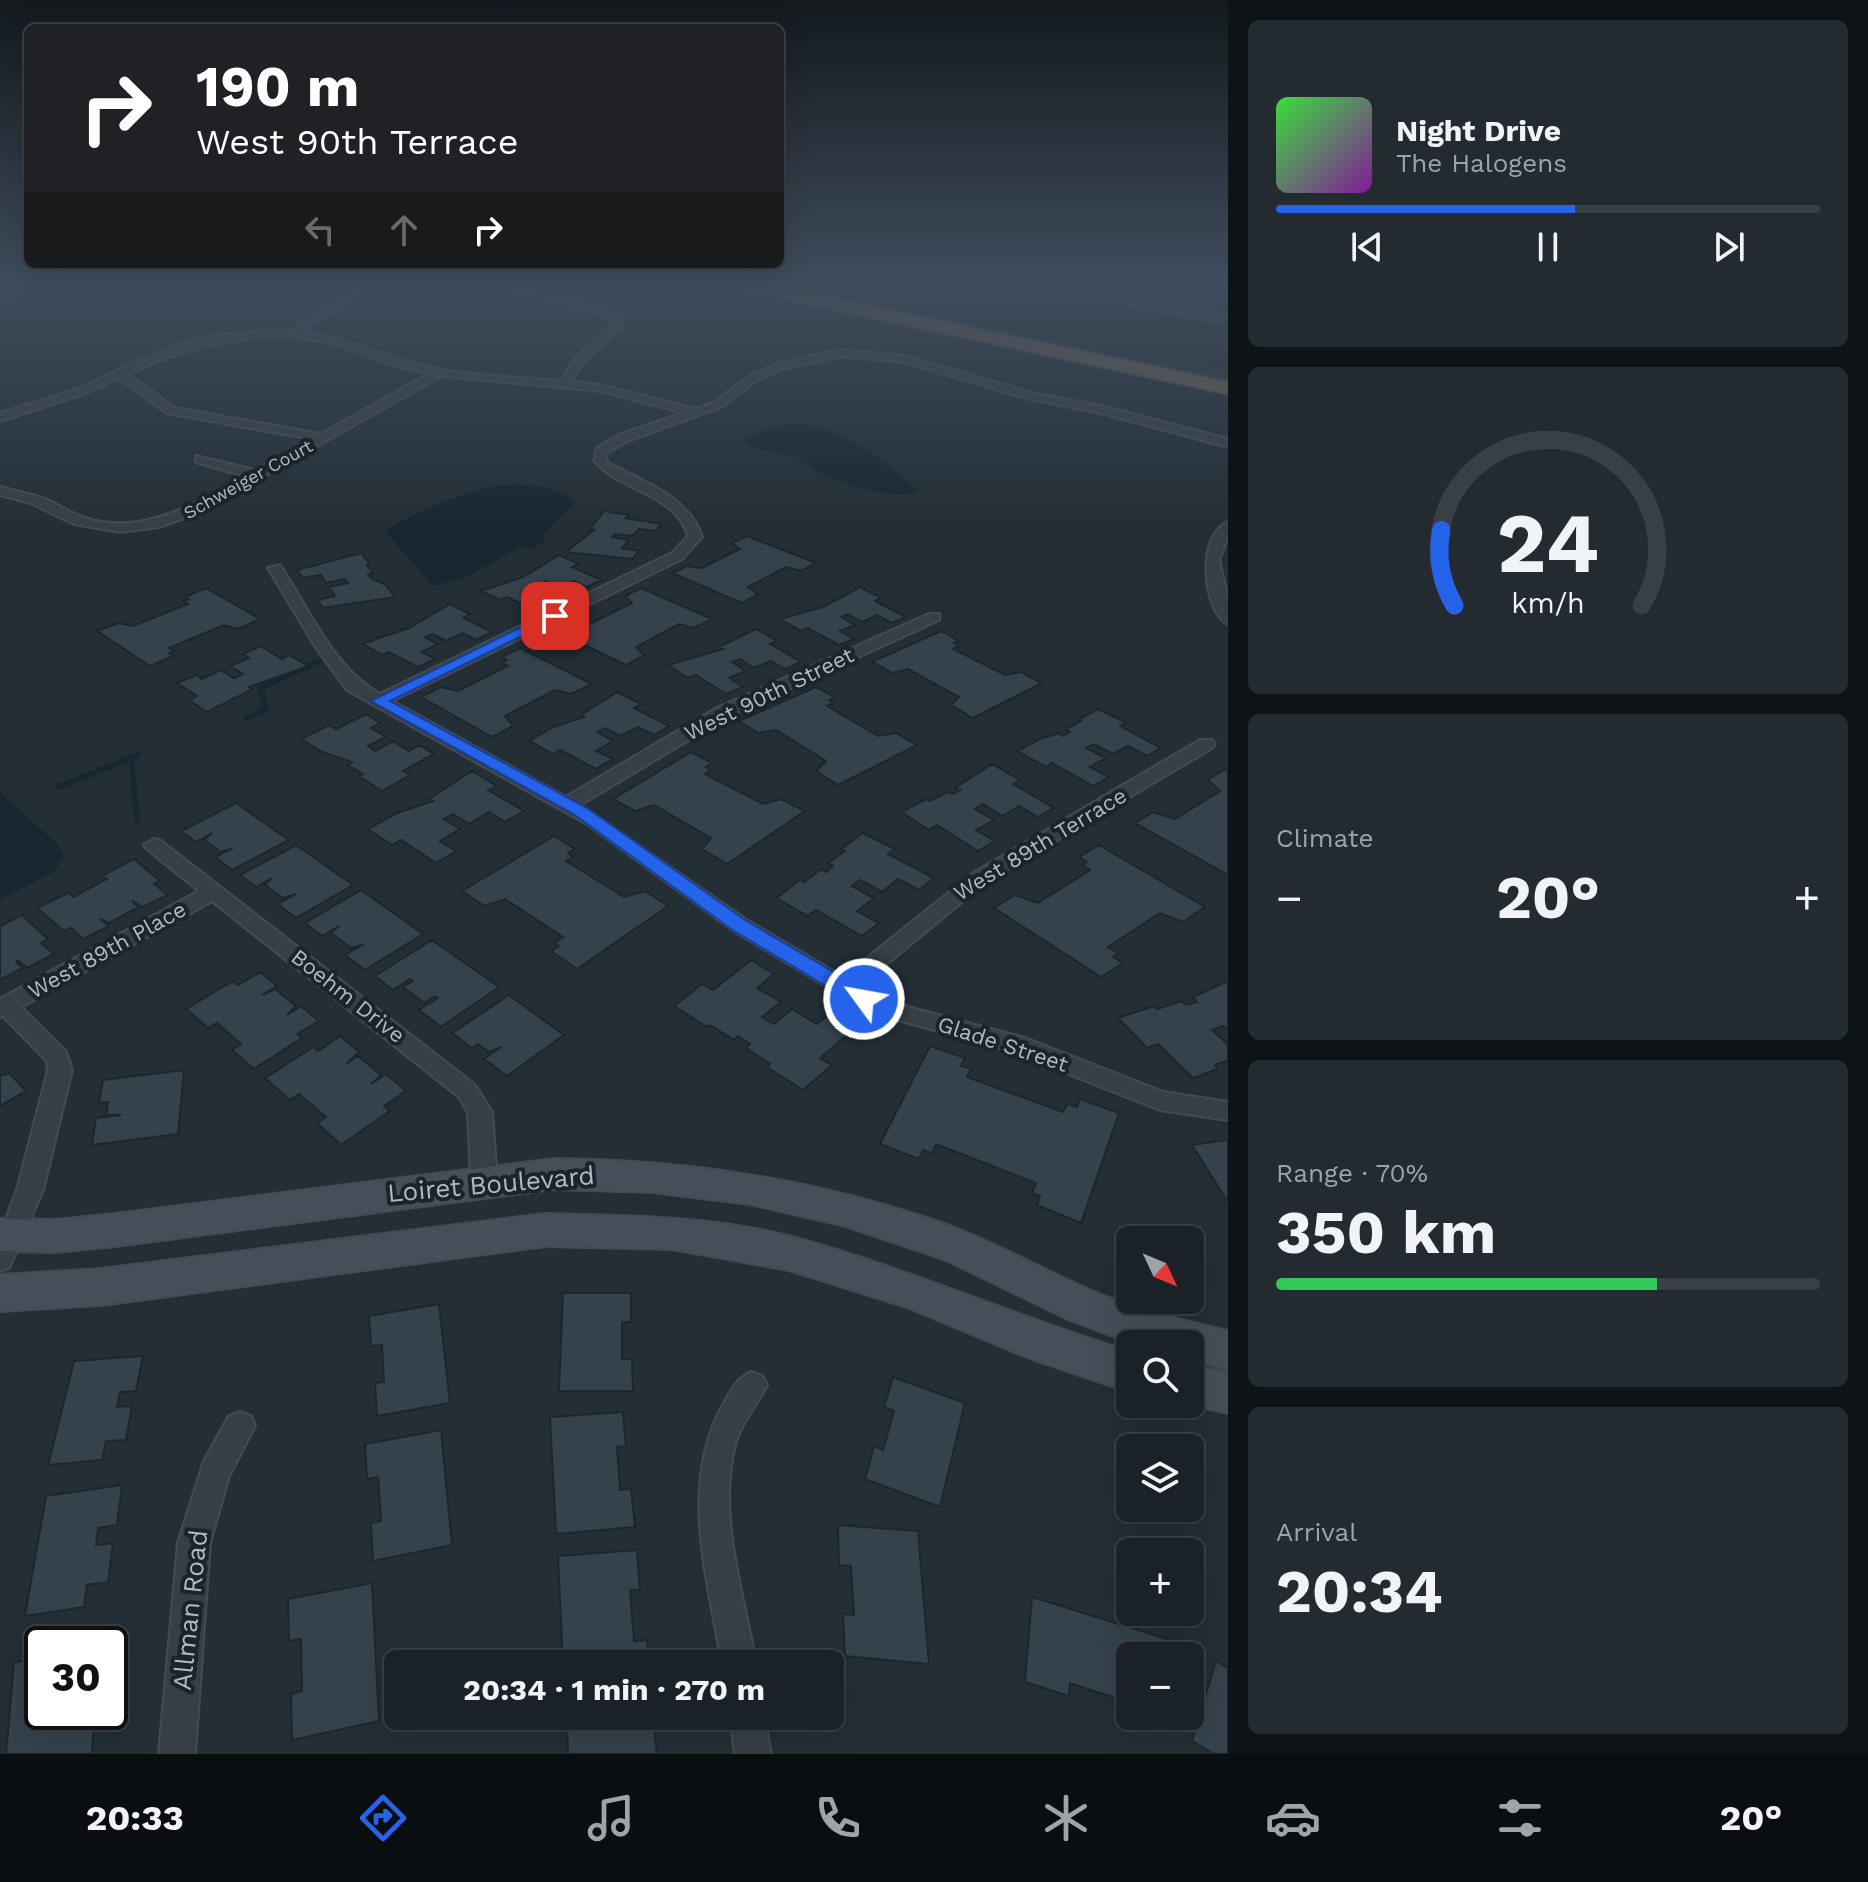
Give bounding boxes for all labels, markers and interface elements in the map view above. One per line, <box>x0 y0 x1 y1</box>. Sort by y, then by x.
text: 190 m <box>196 54 359 120</box>
icon: right <box>64 56 168 160</box>
text: Night Drive <box>1396 113 1561 148</box>
text: West 90th Terrace <box>196 121 519 163</box>
text: The Halogens <box>1396 148 1567 178</box>
icon: left <box>298 208 342 252</box>
icon: ahead <box>382 208 426 252</box>
icon: right <box>466 208 510 252</box>
icon: previous <box>1345 225 1389 269</box>
icon: pause <box>1526 225 1570 269</box>
icon: next <box>1707 225 1751 269</box>
street label: Schweiger Court <box>180 435 317 523</box>
text: 24 <box>1497 495 1599 592</box>
pin <box>521 582 589 650</box>
text: km/h <box>1511 586 1585 620</box>
icon: arrive <box>533 594 577 638</box>
street label: West 90th Street <box>680 642 858 746</box>
street label: West 89th Terrace <box>949 783 1131 905</box>
text: Climate <box>1276 823 1374 853</box>
text: 20° <box>1496 862 1600 933</box>
text: − <box>1276 872 1303 924</box>
text: + <box>1793 872 1820 924</box>
street label: West 89th Place <box>24 896 190 1004</box>
street label: Boehm Drive <box>286 944 410 1048</box>
position arrow <box>822 957 906 1041</box>
street label: Glade Street <box>935 1011 1071 1077</box>
text: Range · 70% <box>1276 1158 1428 1188</box>
street label: Loiret Boulevard <box>386 1160 596 1208</box>
text: 350 km <box>1276 1197 1496 1268</box>
north arrow <box>1116 1226 1204 1314</box>
map controls <box>1116 1226 1204 1730</box>
button: search <box>1116 1330 1204 1418</box>
button: layers <box>1116 1434 1204 1522</box>
text: Arrival <box>1276 1517 1357 1547</box>
street label: Allman Road <box>167 1528 213 1692</box>
button: + <box>1116 1538 1204 1626</box>
text: 20:34 <box>1276 1556 1443 1627</box>
speed limit sign: 30 <box>24 1626 128 1730</box>
button: − <box>1116 1642 1204 1730</box>
text: 20:34 · 1 min · 270 m <box>463 1672 765 1707</box>
icon: directions <box>355 1790 411 1846</box>
icon: music <box>583 1790 639 1846</box>
icon: phone <box>810 1790 866 1846</box>
icon: climate <box>1038 1790 1094 1846</box>
icon: car <box>1265 1790 1321 1846</box>
icon: filters <box>1492 1790 1548 1846</box>
text: 20:33 <box>86 1797 184 1839</box>
text: 20° <box>1720 1797 1782 1839</box>

